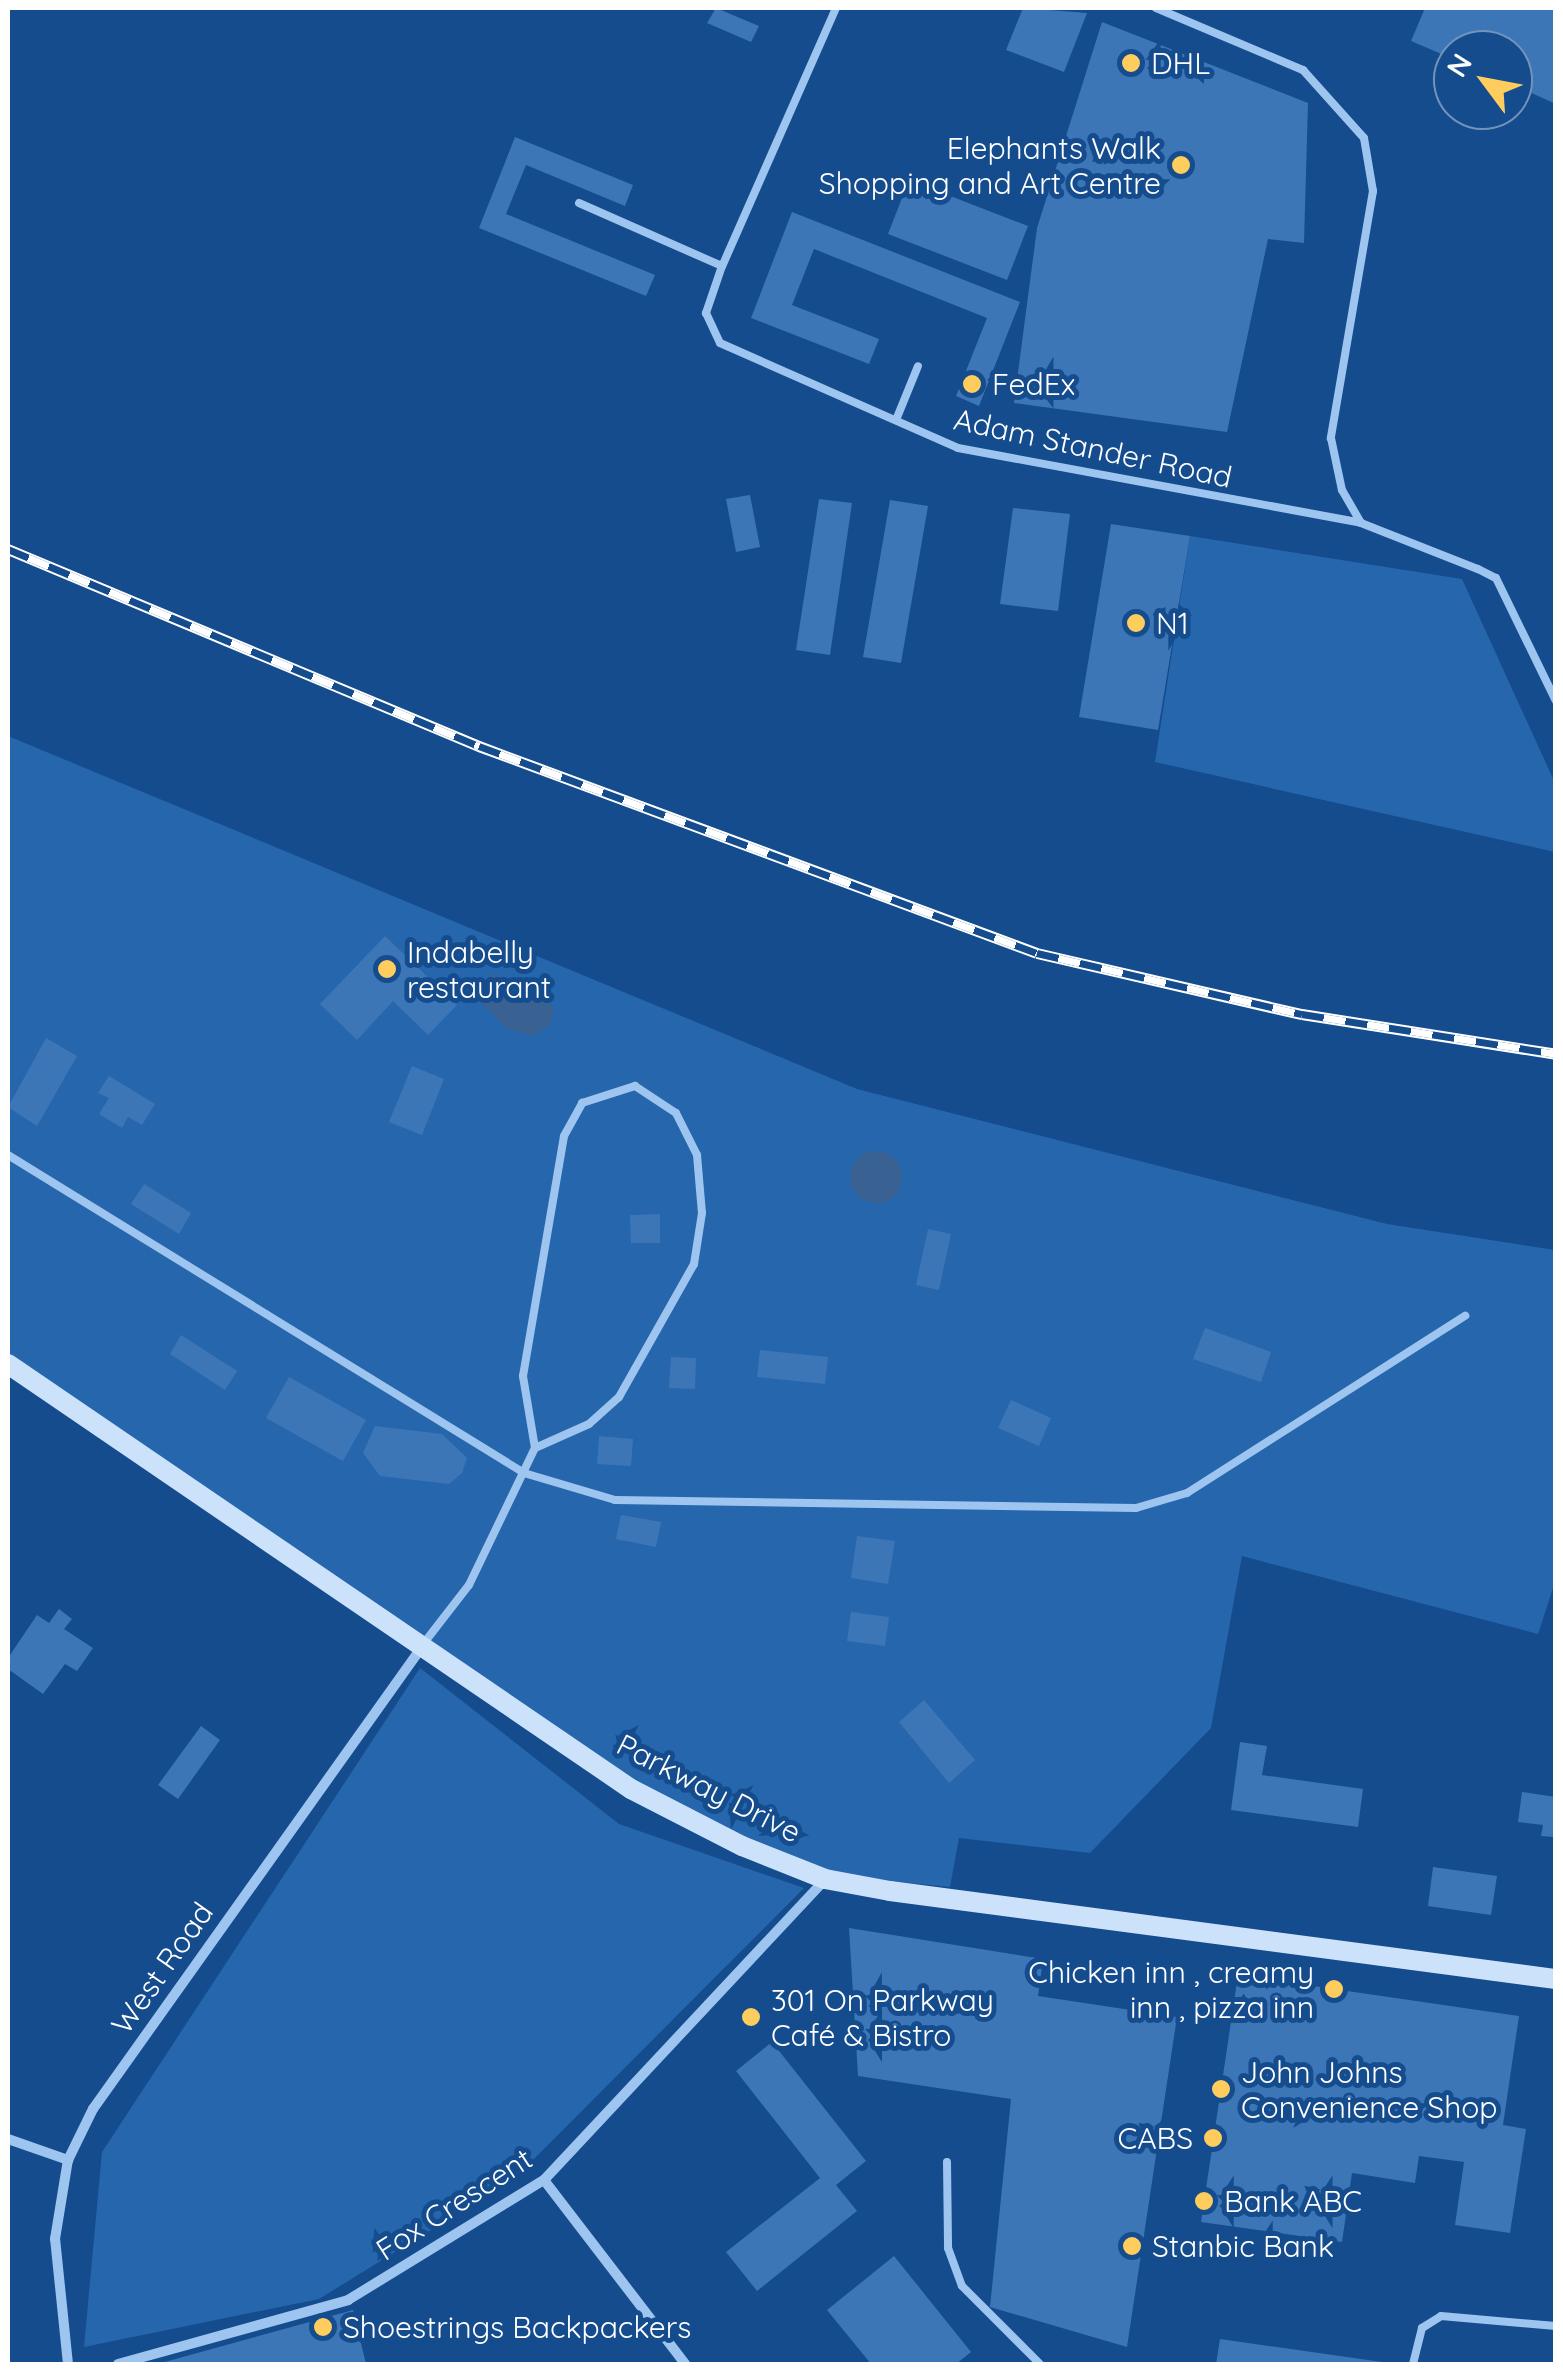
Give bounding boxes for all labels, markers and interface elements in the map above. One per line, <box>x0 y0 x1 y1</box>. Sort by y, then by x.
north arrow <box>1433 30 1533 130</box>
place label: DHL <box>1151 45 1210 81</box>
text: N <box>1439 47 1479 83</box>
marker: DHL <box>1120 52 1142 74</box>
place label: Elephants Walk Shopping and Art Centre <box>819 130 1161 200</box>
marker: Elephants Walk Shopping and Art Centre <box>1170 154 1192 176</box>
place label: FedEx <box>992 366 1075 402</box>
marker: FedEx <box>961 373 983 395</box>
street label: Adam Stander Road <box>951 401 1235 495</box>
place label: N1 <box>1156 605 1189 641</box>
marker: N1 <box>1125 612 1147 634</box>
place label: Indabelly restaurant <box>407 934 551 1004</box>
marker: Indabelly restaurant <box>376 958 398 980</box>
street label: Parkway Drive <box>611 1726 807 1850</box>
street label: West Road <box>104 1895 220 2041</box>
place label: Chicken inn , creamy inn , pizza inn <box>1028 1954 1314 2024</box>
marker: Chicken inn , creamy inn , pizza inn <box>1323 1978 1345 2000</box>
place label: 301 On Parkway Café & Bistro <box>771 1982 994 2052</box>
marker: 301 On Parkway Café & Bistro <box>740 2006 762 2028</box>
place label: John Johns Convenience Shop <box>1241 2054 1497 2124</box>
marker: John Johns Convenience Shop <box>1210 2078 1232 2100</box>
place label: CABS <box>1118 2120 1193 2156</box>
marker: CABS <box>1202 2127 1224 2149</box>
street label: Fox Crescent <box>369 2140 539 2268</box>
place label: Bank ABC <box>1224 2183 1362 2219</box>
marker: Bank ABC <box>1193 2190 1215 2212</box>
place label: Stanbic Bank <box>1152 2228 1334 2264</box>
marker: Stanbic Bank <box>1121 2235 1143 2257</box>
place label: Shoestrings Backpackers <box>343 2309 691 2345</box>
marker: Shoestrings Backpackers <box>312 2316 334 2338</box>

